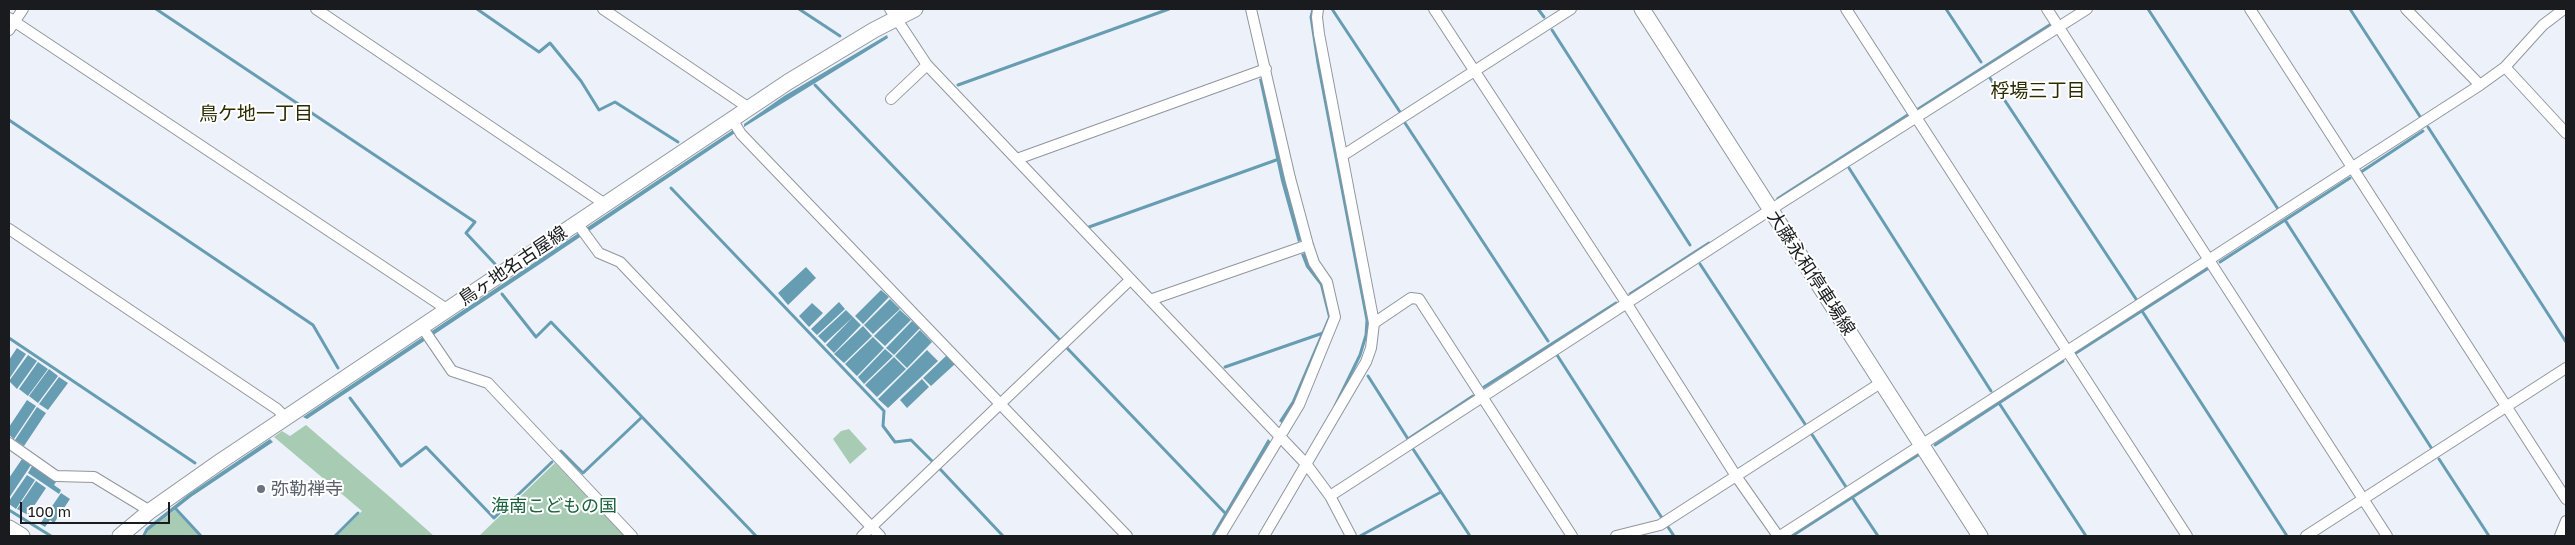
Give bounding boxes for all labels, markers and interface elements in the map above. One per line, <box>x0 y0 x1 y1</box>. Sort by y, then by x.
district label: 桴場三丁目 <box>1991 80 2085 102</box>
district label: 鳥ケ地一丁目 <box>199 103 313 125</box>
street label: 大藤永和停車場線 <box>1763 207 1859 339</box>
street label: 鳥ヶ地名古屋線 <box>455 222 571 310</box>
place label: 弥勒禅寺 <box>271 478 343 500</box>
marker: 弥勒禅寺 <box>255 483 267 495</box>
scale bar <box>22 492 172 524</box>
park label: 海南こどもの国 <box>491 495 617 517</box>
text: 100 m <box>28 502 71 520</box>

